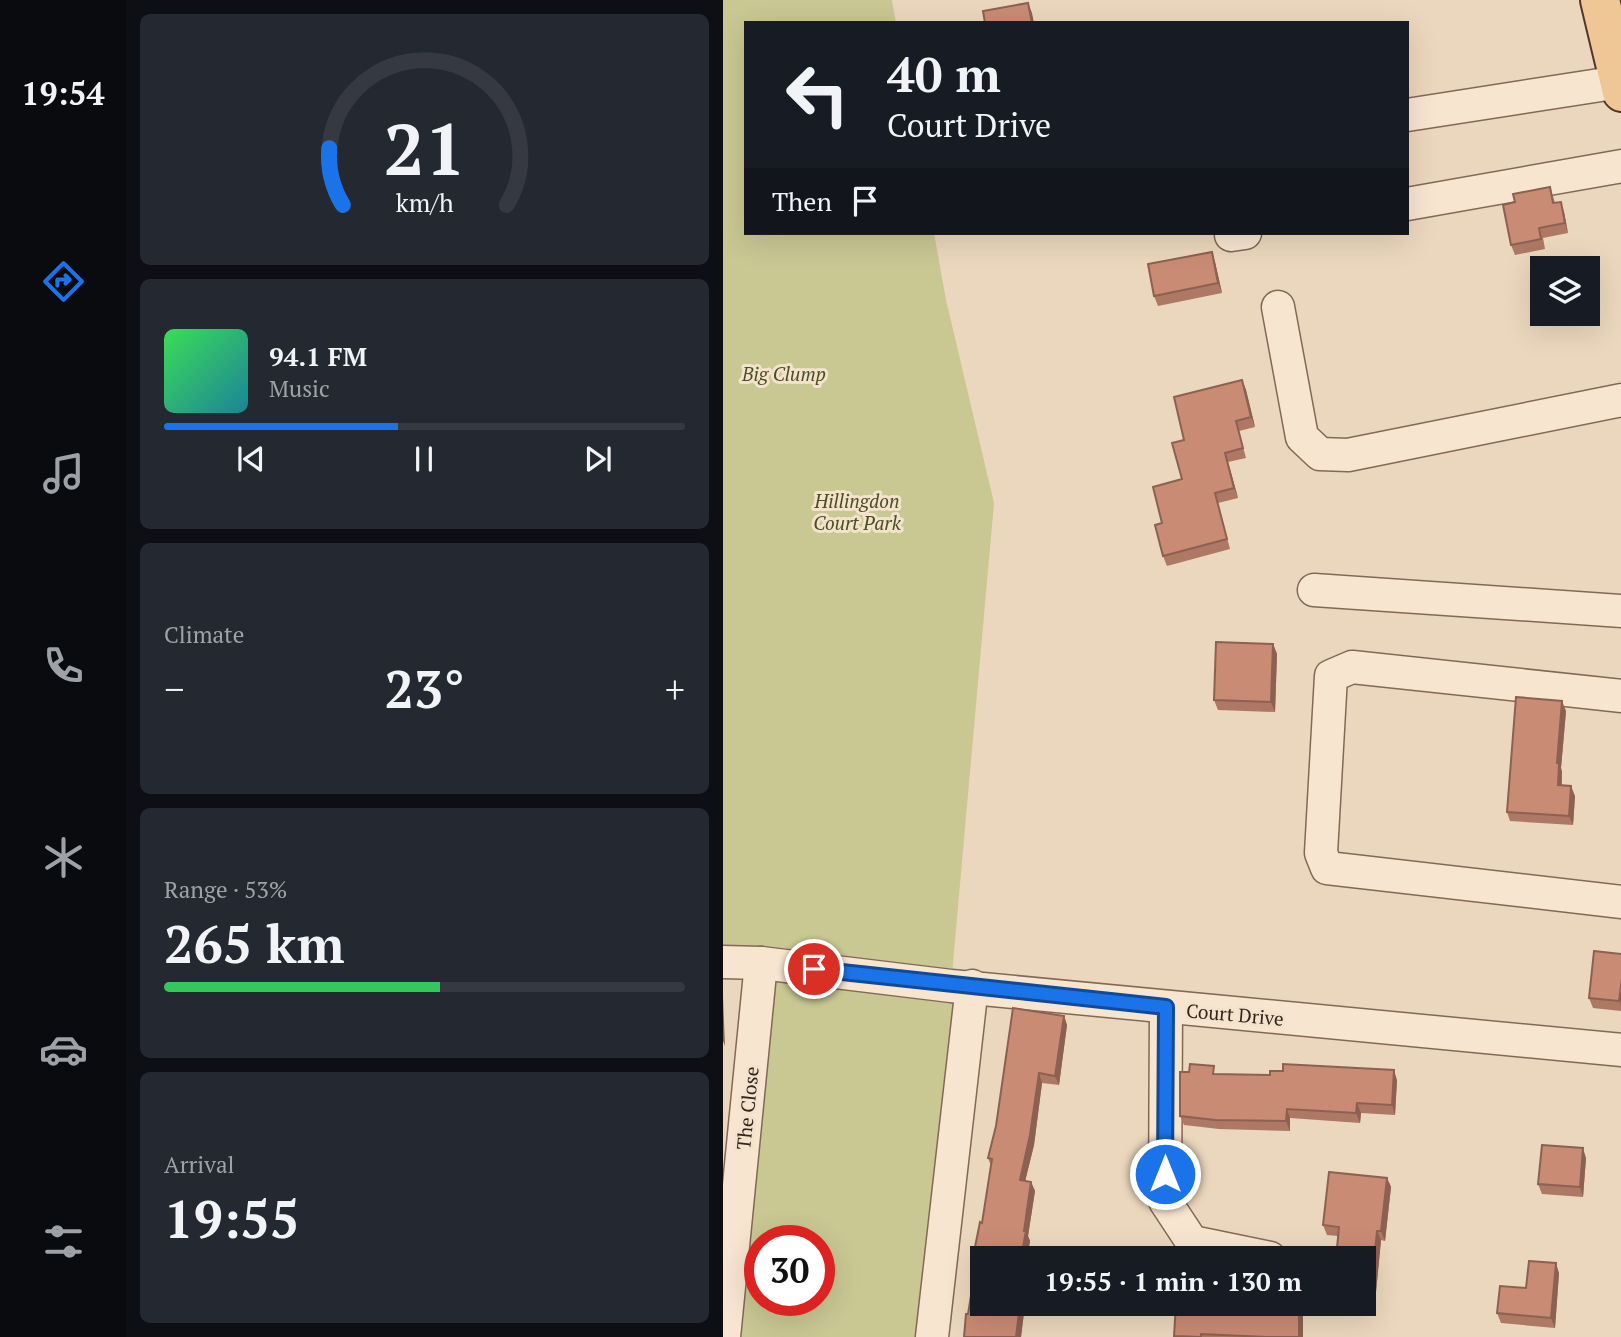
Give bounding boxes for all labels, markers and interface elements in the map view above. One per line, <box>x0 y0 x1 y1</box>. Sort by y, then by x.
text: 40 m <box>887 41 1001 106</box>
icon: left <box>772 49 863 140</box>
text: 19:54 <box>21 72 105 114</box>
text: 21 <box>383 100 466 197</box>
text: Court Drive <box>887 104 1051 146</box>
icon: arrive <box>846 182 884 220</box>
text: Then <box>772 184 832 218</box>
text: km/h <box>396 186 454 219</box>
map controls <box>1530 256 1600 326</box>
button: layers <box>1530 256 1600 326</box>
icon: directions <box>39 257 88 306</box>
text: 94.1 FM <box>269 339 367 373</box>
park label: Big Clump <box>741 361 826 386</box>
text: Music <box>269 373 330 404</box>
icon: previous <box>232 440 270 478</box>
icon: pause <box>405 440 443 478</box>
icon: next <box>579 440 617 478</box>
icon: music <box>39 449 88 498</box>
park label: Hillingdon Court Park <box>813 488 902 535</box>
text: Climate <box>164 619 244 650</box>
icon: phone <box>39 641 88 690</box>
text: 23° <box>384 654 465 723</box>
text: − <box>164 664 184 714</box>
text: + <box>665 664 685 714</box>
icon: climate <box>39 833 88 882</box>
text: Range · 53% <box>164 874 287 905</box>
text: 265 km <box>164 909 345 978</box>
pin <box>784 939 844 999</box>
icon: arrive <box>795 950 833 988</box>
street label: Court Drive <box>1185 997 1285 1031</box>
icon: car <box>39 1025 88 1074</box>
street label: The Close <box>730 1065 764 1151</box>
position arrow <box>1128 1137 1202 1211</box>
text: Arrival <box>164 1149 235 1180</box>
text: 19:55 <box>164 1184 299 1253</box>
icon: filters <box>39 1217 88 1266</box>
speed limit sign: 30 <box>744 1225 835 1316</box>
text: 19:55 · 1 min · 130 m <box>1044 1264 1302 1298</box>

